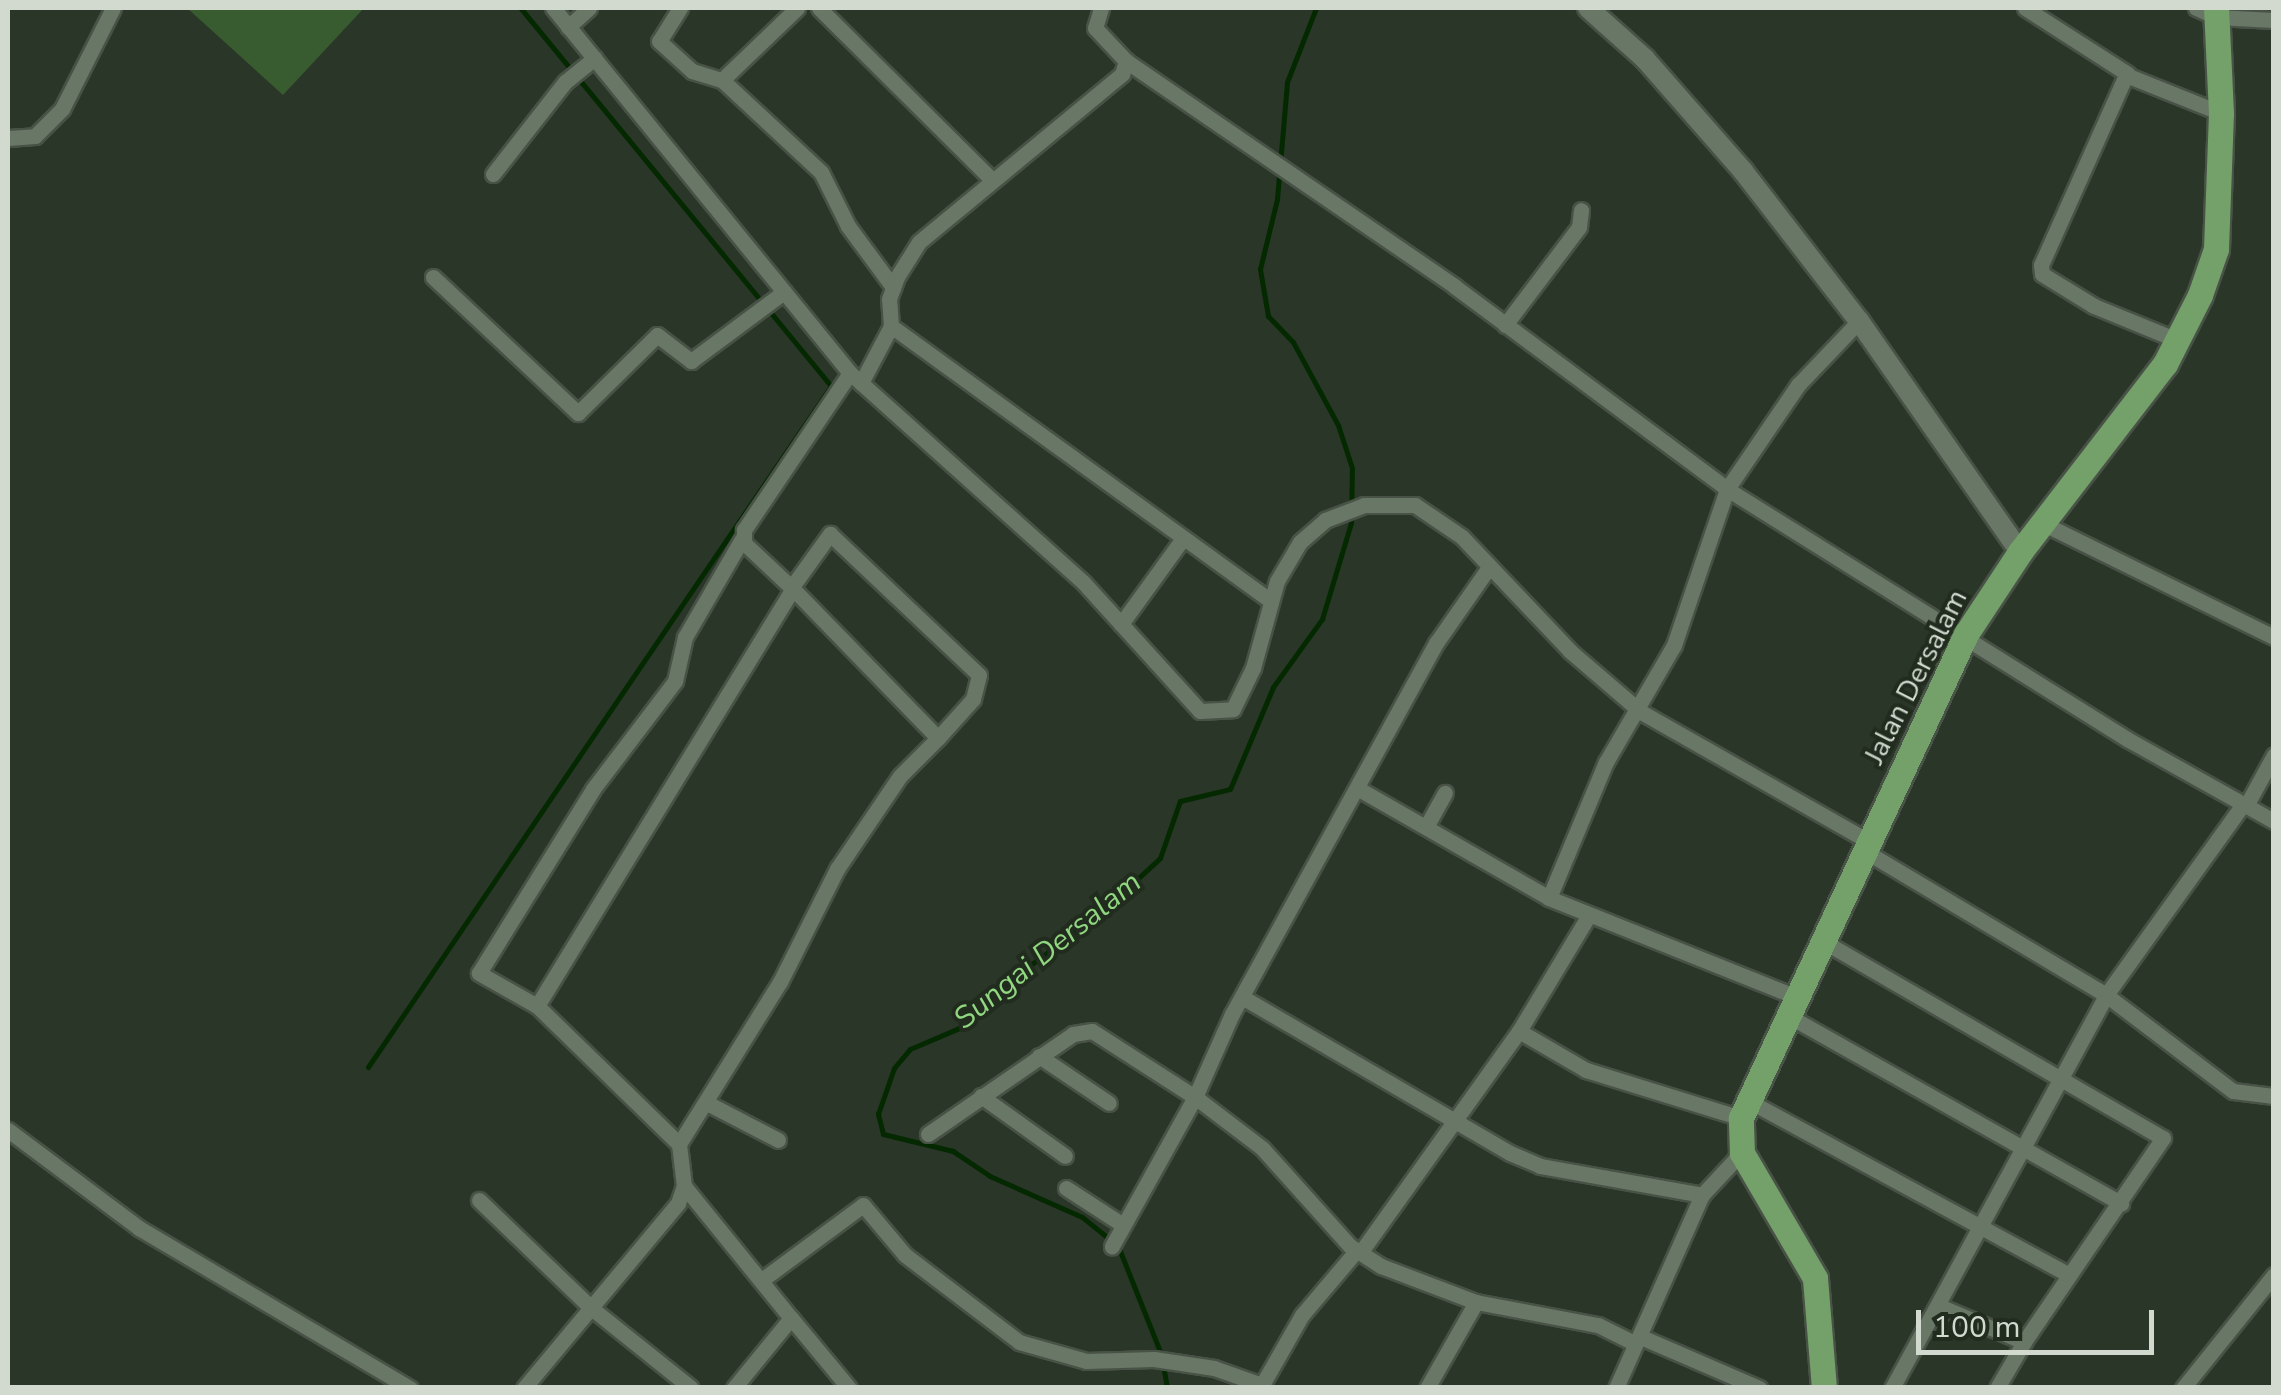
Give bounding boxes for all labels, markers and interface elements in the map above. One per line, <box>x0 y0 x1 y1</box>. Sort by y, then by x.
street label: Jalan Dersalam <box>1858 584 1974 770</box>
water label: Sungai Dersalam <box>947 865 1149 1037</box>
scale bar <box>1921 1290 2158 1352</box>
text: 100 m <box>1933 1307 2020 1348</box>

